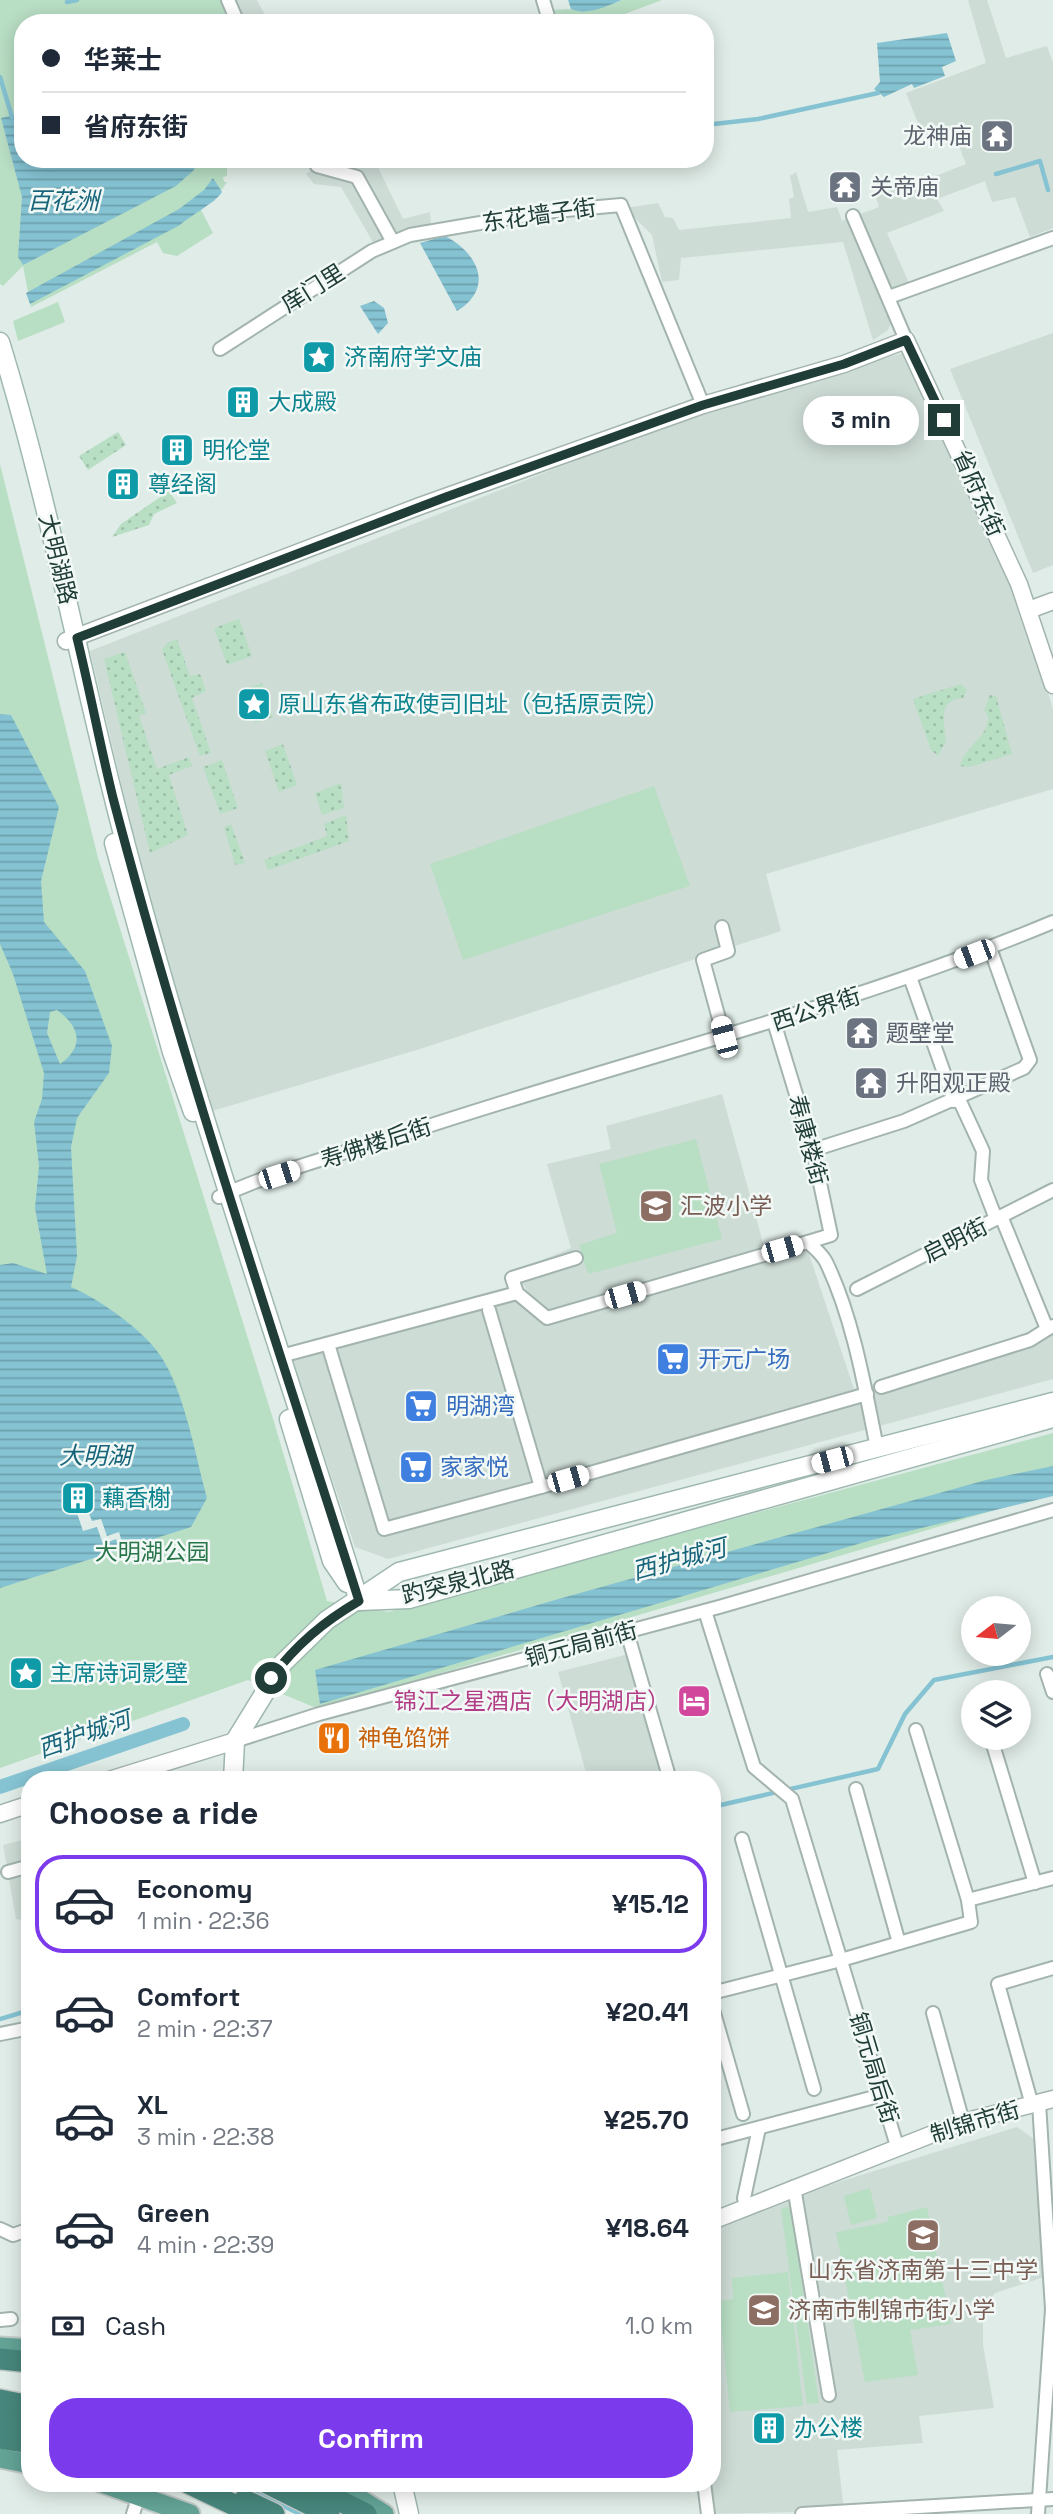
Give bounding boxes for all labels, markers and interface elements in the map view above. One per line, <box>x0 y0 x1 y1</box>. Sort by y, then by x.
text: 华莱士 <box>84 43 162 77</box>
text: 省府东街 <box>84 110 188 144</box>
temple icon: 龙神庙 <box>978 117 1016 155</box>
place label: 龙神庙 <box>903 121 972 151</box>
temple icon: 关帝庙 <box>826 168 864 206</box>
place label: 关帝庙 <box>870 172 939 202</box>
water label: 百花洲 <box>27 185 102 216</box>
street label: 东花墙子街 <box>480 192 598 238</box>
street label: 庠门里 <box>276 257 350 319</box>
place icon: 济南府学文庙 <box>300 338 338 376</box>
place label: 济南府学文庙 <box>344 342 482 372</box>
building icon: 大成殿 <box>224 383 262 421</box>
place label: 大成殿 <box>268 387 337 417</box>
callout: 3 min <box>804 396 920 444</box>
route end <box>928 404 960 436</box>
text: 3 min <box>831 405 891 435</box>
building icon: 明伦堂 <box>158 431 196 469</box>
place label: 明伦堂 <box>202 435 271 465</box>
street label: 省府东街 <box>947 445 1011 541</box>
building icon: 尊经阁 <box>104 465 142 503</box>
place label: 尊经阁 <box>148 469 217 499</box>
street label: 大明湖路 <box>32 511 84 607</box>
place icon: 原山东省布政使司旧址（包括原贡院） <box>235 685 273 723</box>
place label: 原山东省布政使司旧址（包括原贡院） <box>278 689 669 719</box>
car <box>951 937 998 971</box>
street label: 西公界街 <box>768 981 864 1037</box>
car <box>709 1014 740 1060</box>
temple icon: 题壁堂 <box>843 1014 881 1052</box>
place label: 题壁堂 <box>886 1018 955 1048</box>
temple icon: 升阳观正殿 <box>852 1064 890 1102</box>
place label: 升阳观正殿 <box>896 1068 1011 1098</box>
street label: 寿康楼街 <box>782 1092 834 1188</box>
street label: 寿佛楼后街 <box>317 1111 435 1175</box>
car <box>256 1159 303 1191</box>
school or university icon: 汇波小学 <box>637 1187 675 1225</box>
place label: 汇波小学 <box>680 1191 772 1221</box>
street label: 启明街 <box>917 1211 993 1269</box>
car <box>759 1233 806 1265</box>
car <box>602 1279 649 1311</box>
supermarket icon: 开元广场 <box>654 1340 692 1378</box>
place label: 开元广场 <box>698 1344 790 1374</box>
supermarket icon: 明湖湾 <box>402 1387 440 1425</box>
place label: 明湖湾 <box>446 1391 515 1421</box>
water label: 大明湖 <box>59 1440 135 1471</box>
car <box>809 1444 856 1476</box>
supermarket icon: 家家悦 <box>397 1448 435 1486</box>
place label: 家家悦 <box>440 1452 509 1482</box>
car <box>545 1463 592 1495</box>
building icon: 藕香榭 <box>59 1479 97 1517</box>
place label: 藕香榭 <box>102 1483 171 1513</box>
water label: 西护城河 <box>629 1531 733 1586</box>
park label: 大明湖公园 <box>95 1537 210 1567</box>
street label: 趵突泉北路 <box>399 1554 517 1610</box>
north arrow <box>961 1596 1031 1666</box>
map controls <box>961 1596 1031 1750</box>
street label: 铜元局前街 <box>522 1615 640 1673</box>
place icon: 主席诗词影壁 <box>7 1654 45 1692</box>
place label: 主席诗词影壁 <box>50 1658 188 1688</box>
route start <box>255 1662 287 1694</box>
button: layers <box>961 1680 1031 1750</box>
hotel icon: 锦江之星酒店（大明湖店） <box>675 1682 713 1720</box>
place label: 锦江之星酒店（大明湖店） <box>394 1686 670 1716</box>
water label: 西护城河 <box>34 1702 138 1764</box>
restaurant icon: 神龟馅饼 <box>315 1719 353 1757</box>
place label: 神龟馅饼 <box>358 1723 450 1753</box>
text: Choose a ride <box>49 1793 259 1833</box>
text: Economy <box>137 1872 253 1906</box>
icon: car <box>53 1873 116 1936</box>
text: ¥15.12 <box>612 1887 689 1921</box>
text: 1 min · 22:36 <box>137 1906 270 1936</box>
text: Comfort <box>137 1980 240 2014</box>
icon: car <box>53 1981 116 2044</box>
text: ¥20.41 <box>606 1995 689 2029</box>
street label: 铜元局后街 <box>843 2009 905 2127</box>
text: 2 min · 22:37 <box>137 2014 273 2044</box>
text: XL <box>137 2088 168 2122</box>
icon: car <box>53 2089 116 2152</box>
street label: 制锦市街 <box>927 2094 1023 2150</box>
text: ¥25.70 <box>604 2103 689 2137</box>
text: 3 min · 22:38 <box>137 2122 274 2152</box>
text: Green <box>137 2196 210 2230</box>
icon: car <box>53 2197 116 2260</box>
text: ¥18.64 <box>605 2211 689 2245</box>
school or university icon: 山东省济南第十三中学 <box>904 2216 942 2254</box>
text: 4 min · 22:39 <box>137 2230 274 2260</box>
place label: 山东省济南第十三中学 <box>808 2255 1038 2285</box>
school or university icon: 济南市制锦市街小学 <box>745 2291 783 2329</box>
place label: 济南市制锦市街小学 <box>788 2295 995 2325</box>
icon: cash <box>49 2307 87 2345</box>
text: Cash <box>105 2309 166 2343</box>
text: 1.0 km <box>625 2311 693 2341</box>
button: Confirm <box>49 2398 693 2478</box>
building icon: 办公楼 <box>750 2409 788 2447</box>
place label: 办公楼 <box>794 2413 863 2443</box>

